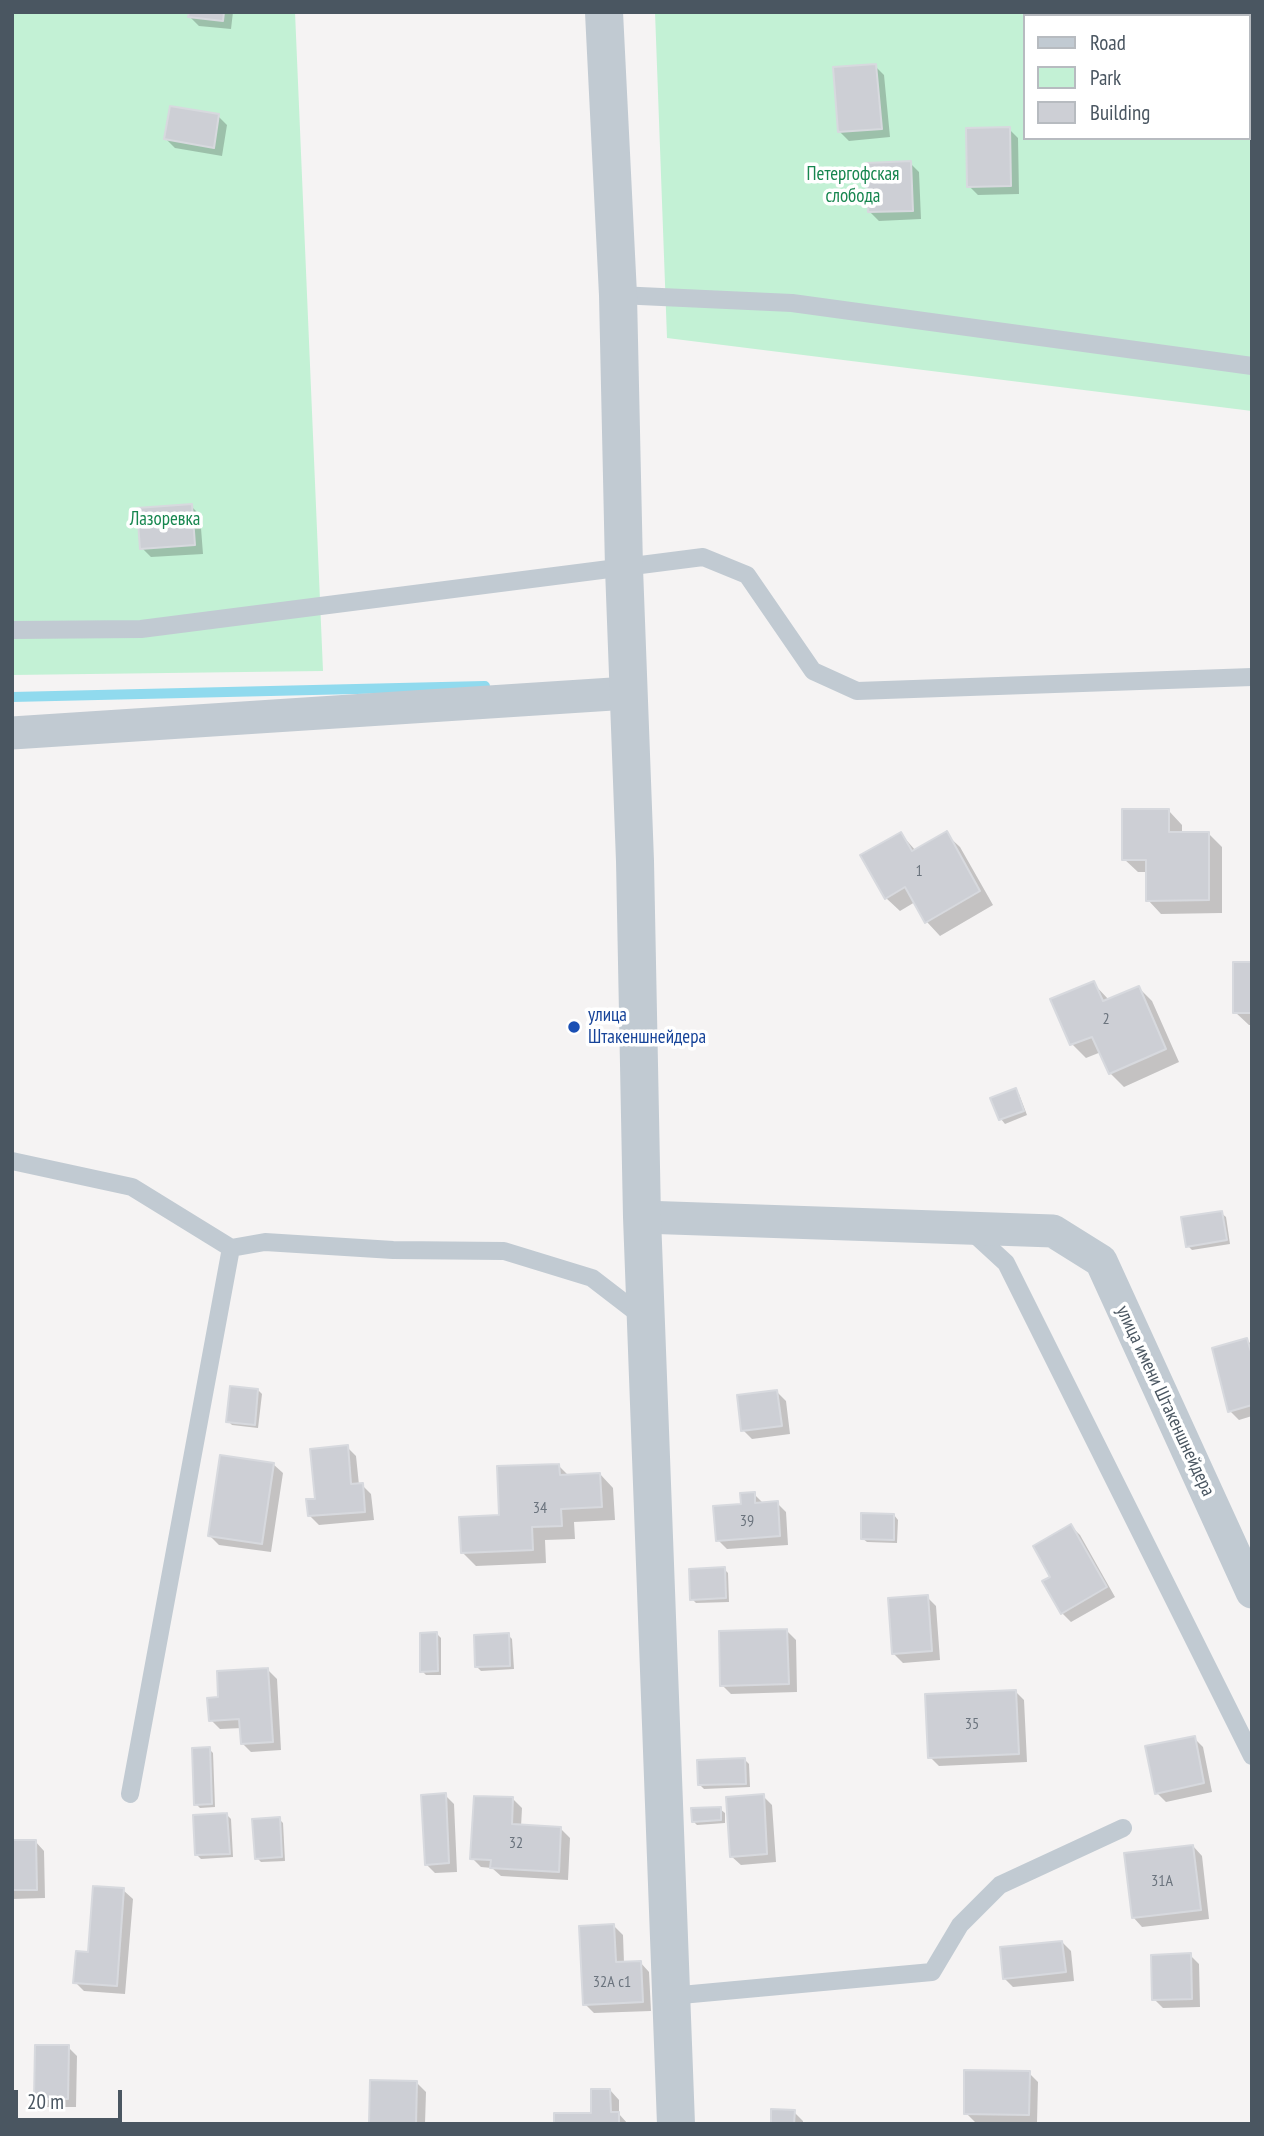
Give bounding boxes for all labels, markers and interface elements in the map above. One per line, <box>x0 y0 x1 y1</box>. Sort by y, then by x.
legend <box>1023 14 1250 140</box>
text: Road <box>1090 29 1126 56</box>
text: Park <box>1090 64 1121 91</box>
text: Building <box>1090 99 1150 126</box>
park label: Петергофская слобода <box>807 164 899 208</box>
park label: Лазоревка <box>130 509 200 531</box>
house number: 1 <box>915 861 923 881</box>
place label: улица Штакеншнейдера <box>588 1005 706 1049</box>
house number: 2 <box>1102 1009 1110 1029</box>
marker: улица Штакеншнейдера <box>566 1019 582 1035</box>
street label: улица имени Штакеншнейдера <box>1111 1302 1219 1500</box>
house number: 34 <box>533 1498 547 1518</box>
house number: 39 <box>740 1511 754 1531</box>
house number: 35 <box>965 1714 979 1734</box>
house number: 32 <box>509 1833 523 1853</box>
house number: 31А <box>1151 1871 1173 1891</box>
house number: 32А с1 <box>593 1972 631 1992</box>
scale bar <box>18 2076 126 2120</box>
text: 20 m <box>27 2088 64 2115</box>

